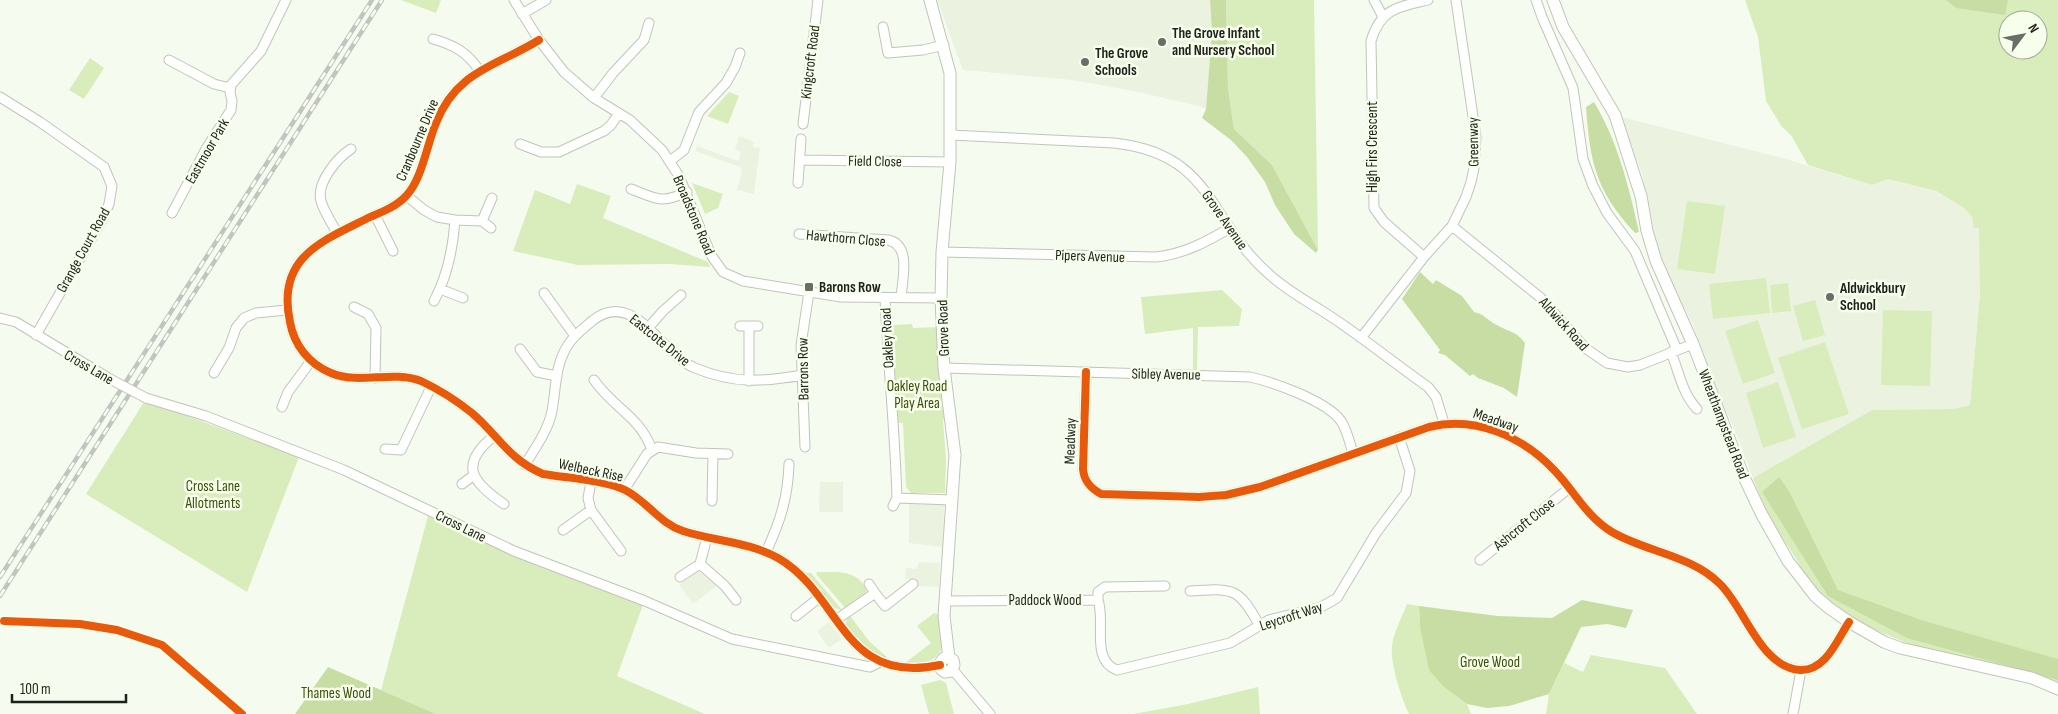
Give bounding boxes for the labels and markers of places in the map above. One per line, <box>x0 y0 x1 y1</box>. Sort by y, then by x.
place label: The Grove Infant and Nursery School <box>1172 24 1274 60</box>
marker: The Grove Infant and Nursery School <box>1156 36 1168 48</box>
place label: The Grove Schools <box>1095 44 1148 80</box>
marker: The Grove Schools <box>1079 56 1091 68</box>
place label: Barons Row <box>819 278 881 297</box>
place label: Aldwickbury School <box>1839 279 1906 315</box>
marker: Barons Row <box>803 281 815 293</box>
marker: Aldwickbury School <box>1824 291 1836 303</box>

